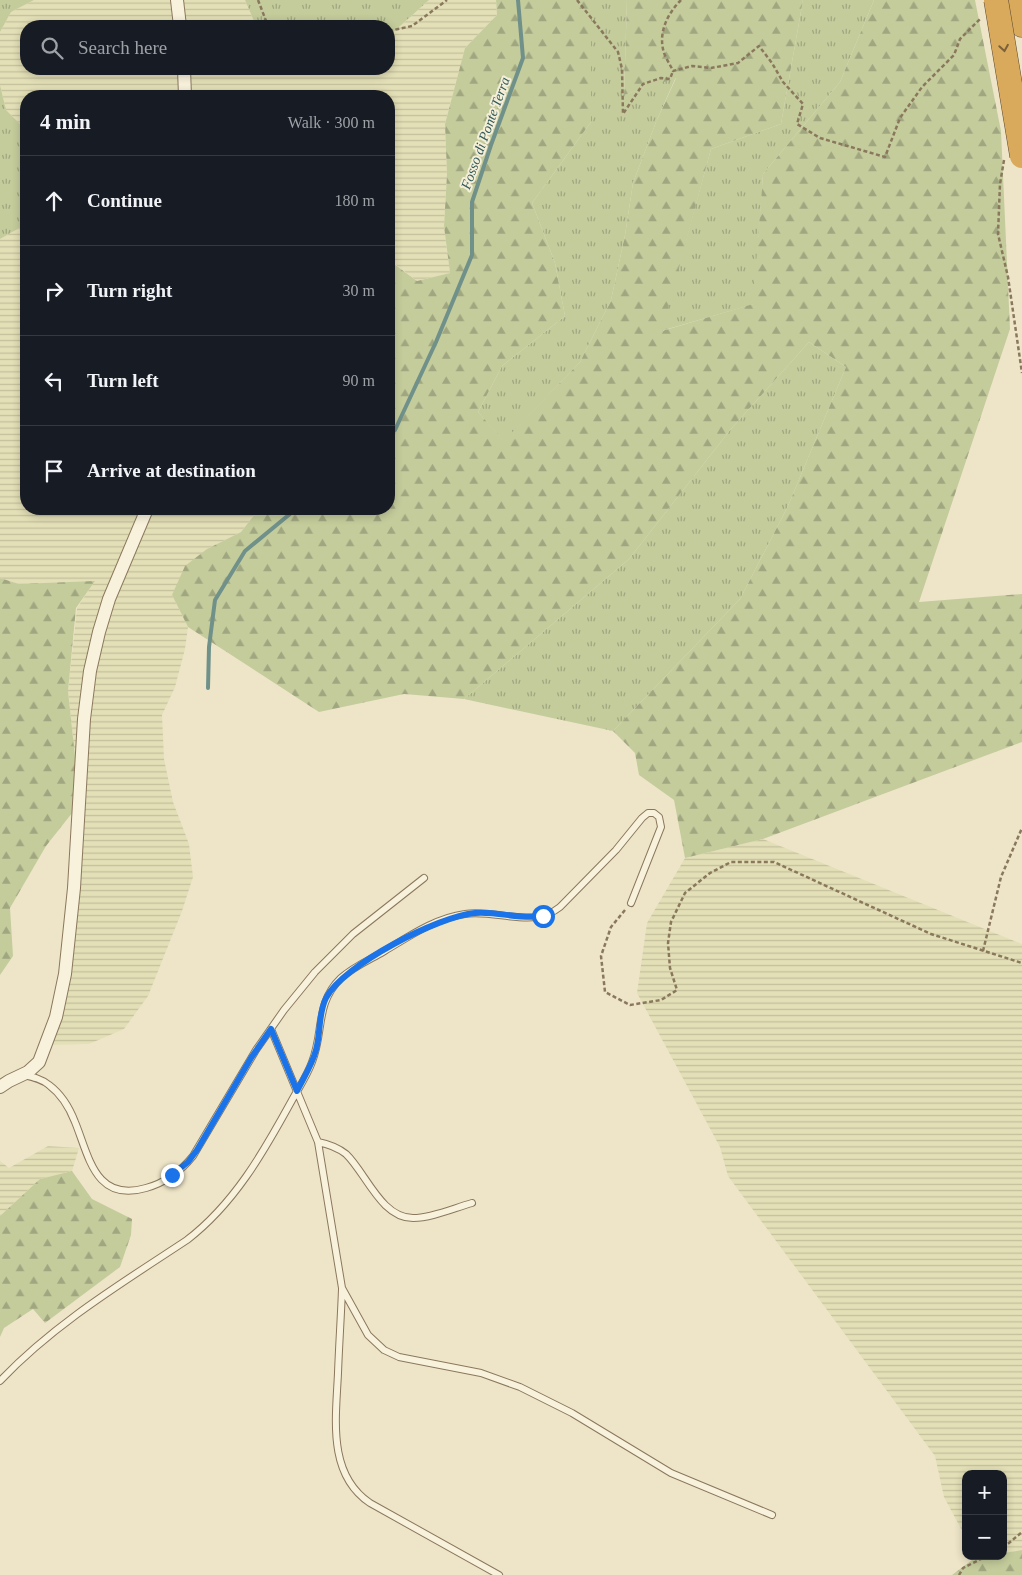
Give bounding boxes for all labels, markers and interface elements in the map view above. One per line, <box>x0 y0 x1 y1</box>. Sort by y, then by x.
search box <box>20 20 395 75</box>
icon: search <box>38 34 66 62</box>
text: Search here <box>78 37 167 58</box>
one-way arrow <box>998 44 1009 52</box>
water label: Fosso di Ponte Terra <box>458 75 513 192</box>
text: 4 min <box>40 110 91 134</box>
text: Walk · 300 m <box>288 114 375 131</box>
icon: ahead <box>40 187 68 215</box>
text: Continue <box>87 190 162 211</box>
text: 180 m <box>335 192 375 209</box>
icon: right <box>40 277 68 305</box>
text: Turn right <box>87 280 172 301</box>
text: 30 m <box>343 282 375 299</box>
icon: left <box>40 367 68 395</box>
text: Turn left <box>87 370 159 391</box>
text: 90 m <box>343 372 375 389</box>
icon: arrive <box>40 457 68 485</box>
text: Arrive at destination <box>87 460 256 481</box>
route start <box>532 905 555 928</box>
route end <box>161 1164 184 1187</box>
map controls <box>962 1470 1007 1560</box>
button: + <box>962 1470 1007 1515</box>
button: − <box>962 1515 1007 1560</box>

